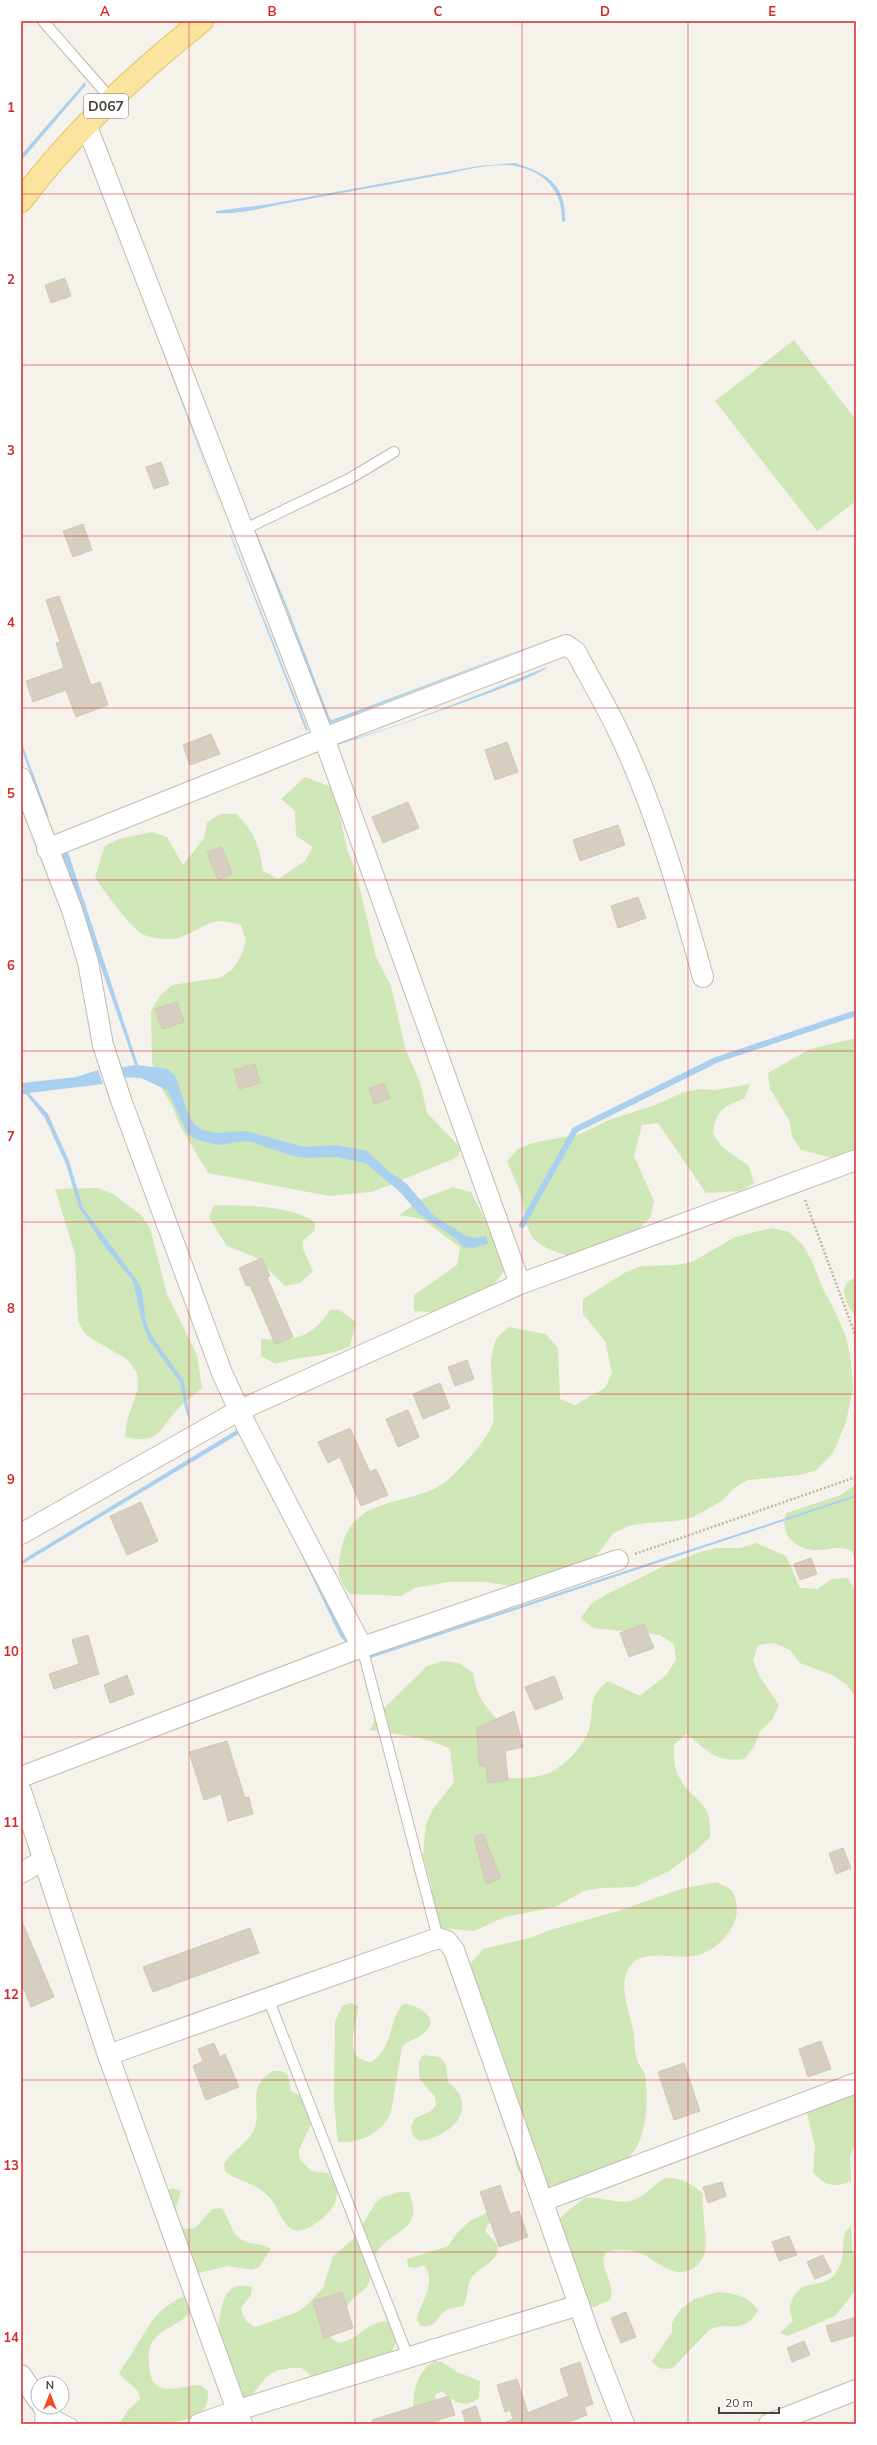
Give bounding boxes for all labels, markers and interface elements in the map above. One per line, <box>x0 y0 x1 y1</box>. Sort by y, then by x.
text: A <box>100 3 110 19</box>
text: B <box>268 3 277 19</box>
text: C <box>434 3 443 19</box>
text: D <box>600 3 610 19</box>
text: E <box>768 3 776 19</box>
road number: D067 <box>84 94 128 118</box>
text: 1 <box>7 99 15 115</box>
text: 2 <box>7 271 15 287</box>
text: 3 <box>7 442 15 458</box>
text: 4 <box>7 614 15 630</box>
text: 5 <box>7 785 15 801</box>
text: 6 <box>7 957 15 973</box>
text: 7 <box>7 1128 15 1144</box>
text: 8 <box>7 1300 15 1316</box>
text: 9 <box>7 1471 15 1487</box>
text: 10 <box>3 1643 19 1659</box>
text: 11 <box>3 1814 19 1830</box>
text: 12 <box>3 1986 19 2002</box>
text: 13 <box>3 2157 19 2173</box>
text: 14 <box>3 2329 19 2345</box>
north arrow <box>30 2375 70 2415</box>
text: N <box>46 2378 54 2392</box>
scale bar <box>719 2389 779 2415</box>
text: 20 m <box>725 2395 753 2410</box>

